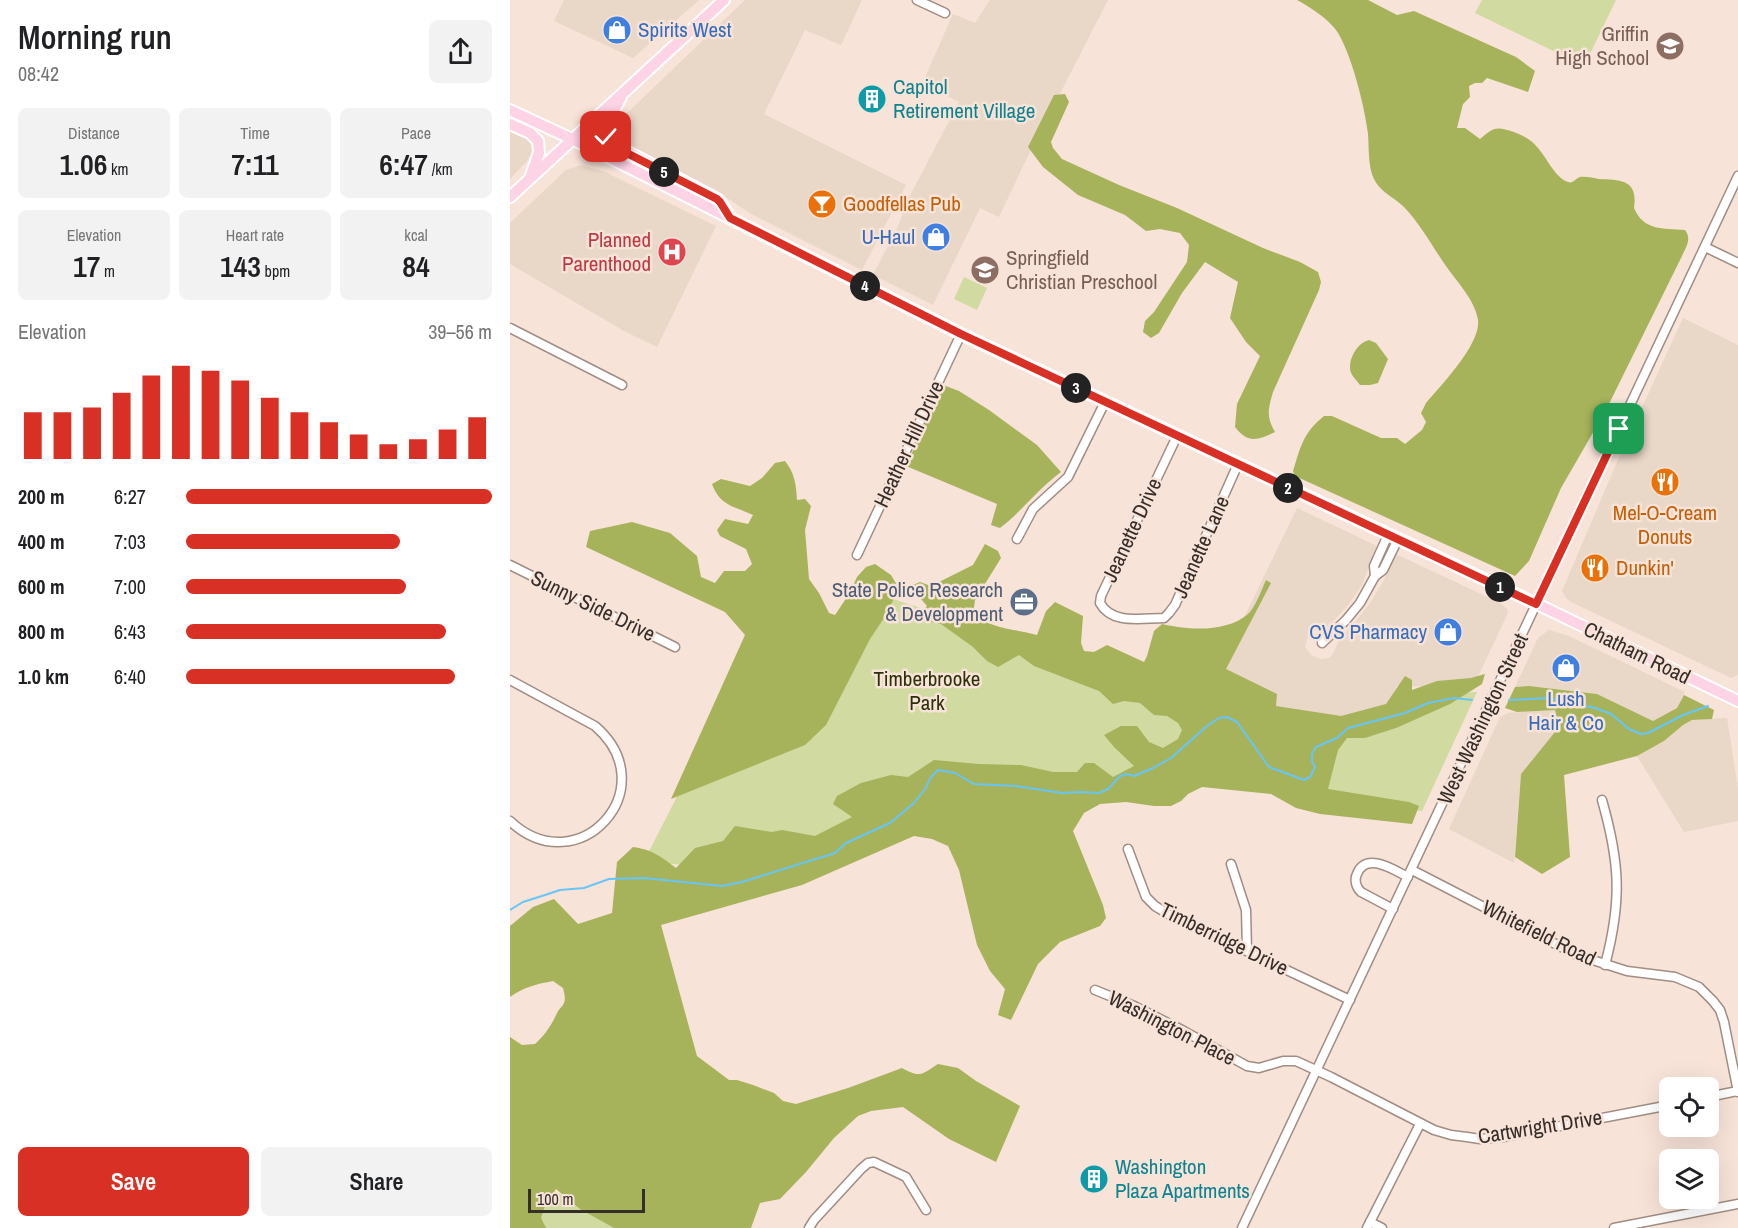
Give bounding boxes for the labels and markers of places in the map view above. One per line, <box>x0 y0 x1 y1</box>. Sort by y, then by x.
shop icon: Spirits West <box>601 14 633 46</box>
place label: Spirits West <box>638 15 732 44</box>
place label: Griffin High School <box>1555 19 1649 72</box>
school or university icon: Griffin High School <box>1654 30 1686 62</box>
place label: Capitol Retirement Village <box>893 72 1035 125</box>
building icon: Capitol Retirement Village <box>856 83 888 115</box>
pin <box>580 111 631 162</box>
pin: 5 <box>649 157 679 187</box>
bar icon: Goodfellas Pub <box>806 188 838 220</box>
place label: Goodfellas Pub <box>843 189 961 218</box>
shop icon: U-Haul <box>920 221 952 253</box>
place label: U-Haul <box>861 222 915 251</box>
place label: Planned Parenthood <box>562 225 651 278</box>
hospital icon: Planned Parenthood <box>656 236 688 268</box>
place label: Springfield Christian Preschool <box>1006 243 1157 296</box>
school or university icon: Springfield Christian Preschool <box>969 254 1001 286</box>
pin: 4 <box>850 271 880 301</box>
pin: 3 <box>1061 373 1091 403</box>
pin <box>1593 403 1644 454</box>
restaurant icon: Mel-O-Cream Donuts <box>1649 466 1681 498</box>
pin: 2 <box>1273 473 1303 503</box>
place label: Mel-O-Cream Donuts <box>1613 498 1717 551</box>
restaurant icon: Dunkin' <box>1579 552 1611 584</box>
place label: Dunkin' <box>1616 553 1674 582</box>
pin: 1 <box>1485 572 1515 602</box>
place label: State Police Research & Development <box>832 575 1003 628</box>
office icon: State Police Research & Development <box>1008 586 1040 618</box>
shop icon: CVS Pharmacy <box>1432 616 1464 648</box>
place label: CVS Pharmacy <box>1309 617 1427 646</box>
shop icon: Lush Hair & Co <box>1550 652 1582 684</box>
place label: Lush Hair & Co <box>1528 684 1604 737</box>
place label: Washington Plaza Apartments <box>1115 1152 1250 1205</box>
building icon: Washington Plaza Apartments <box>1078 1163 1110 1195</box>

